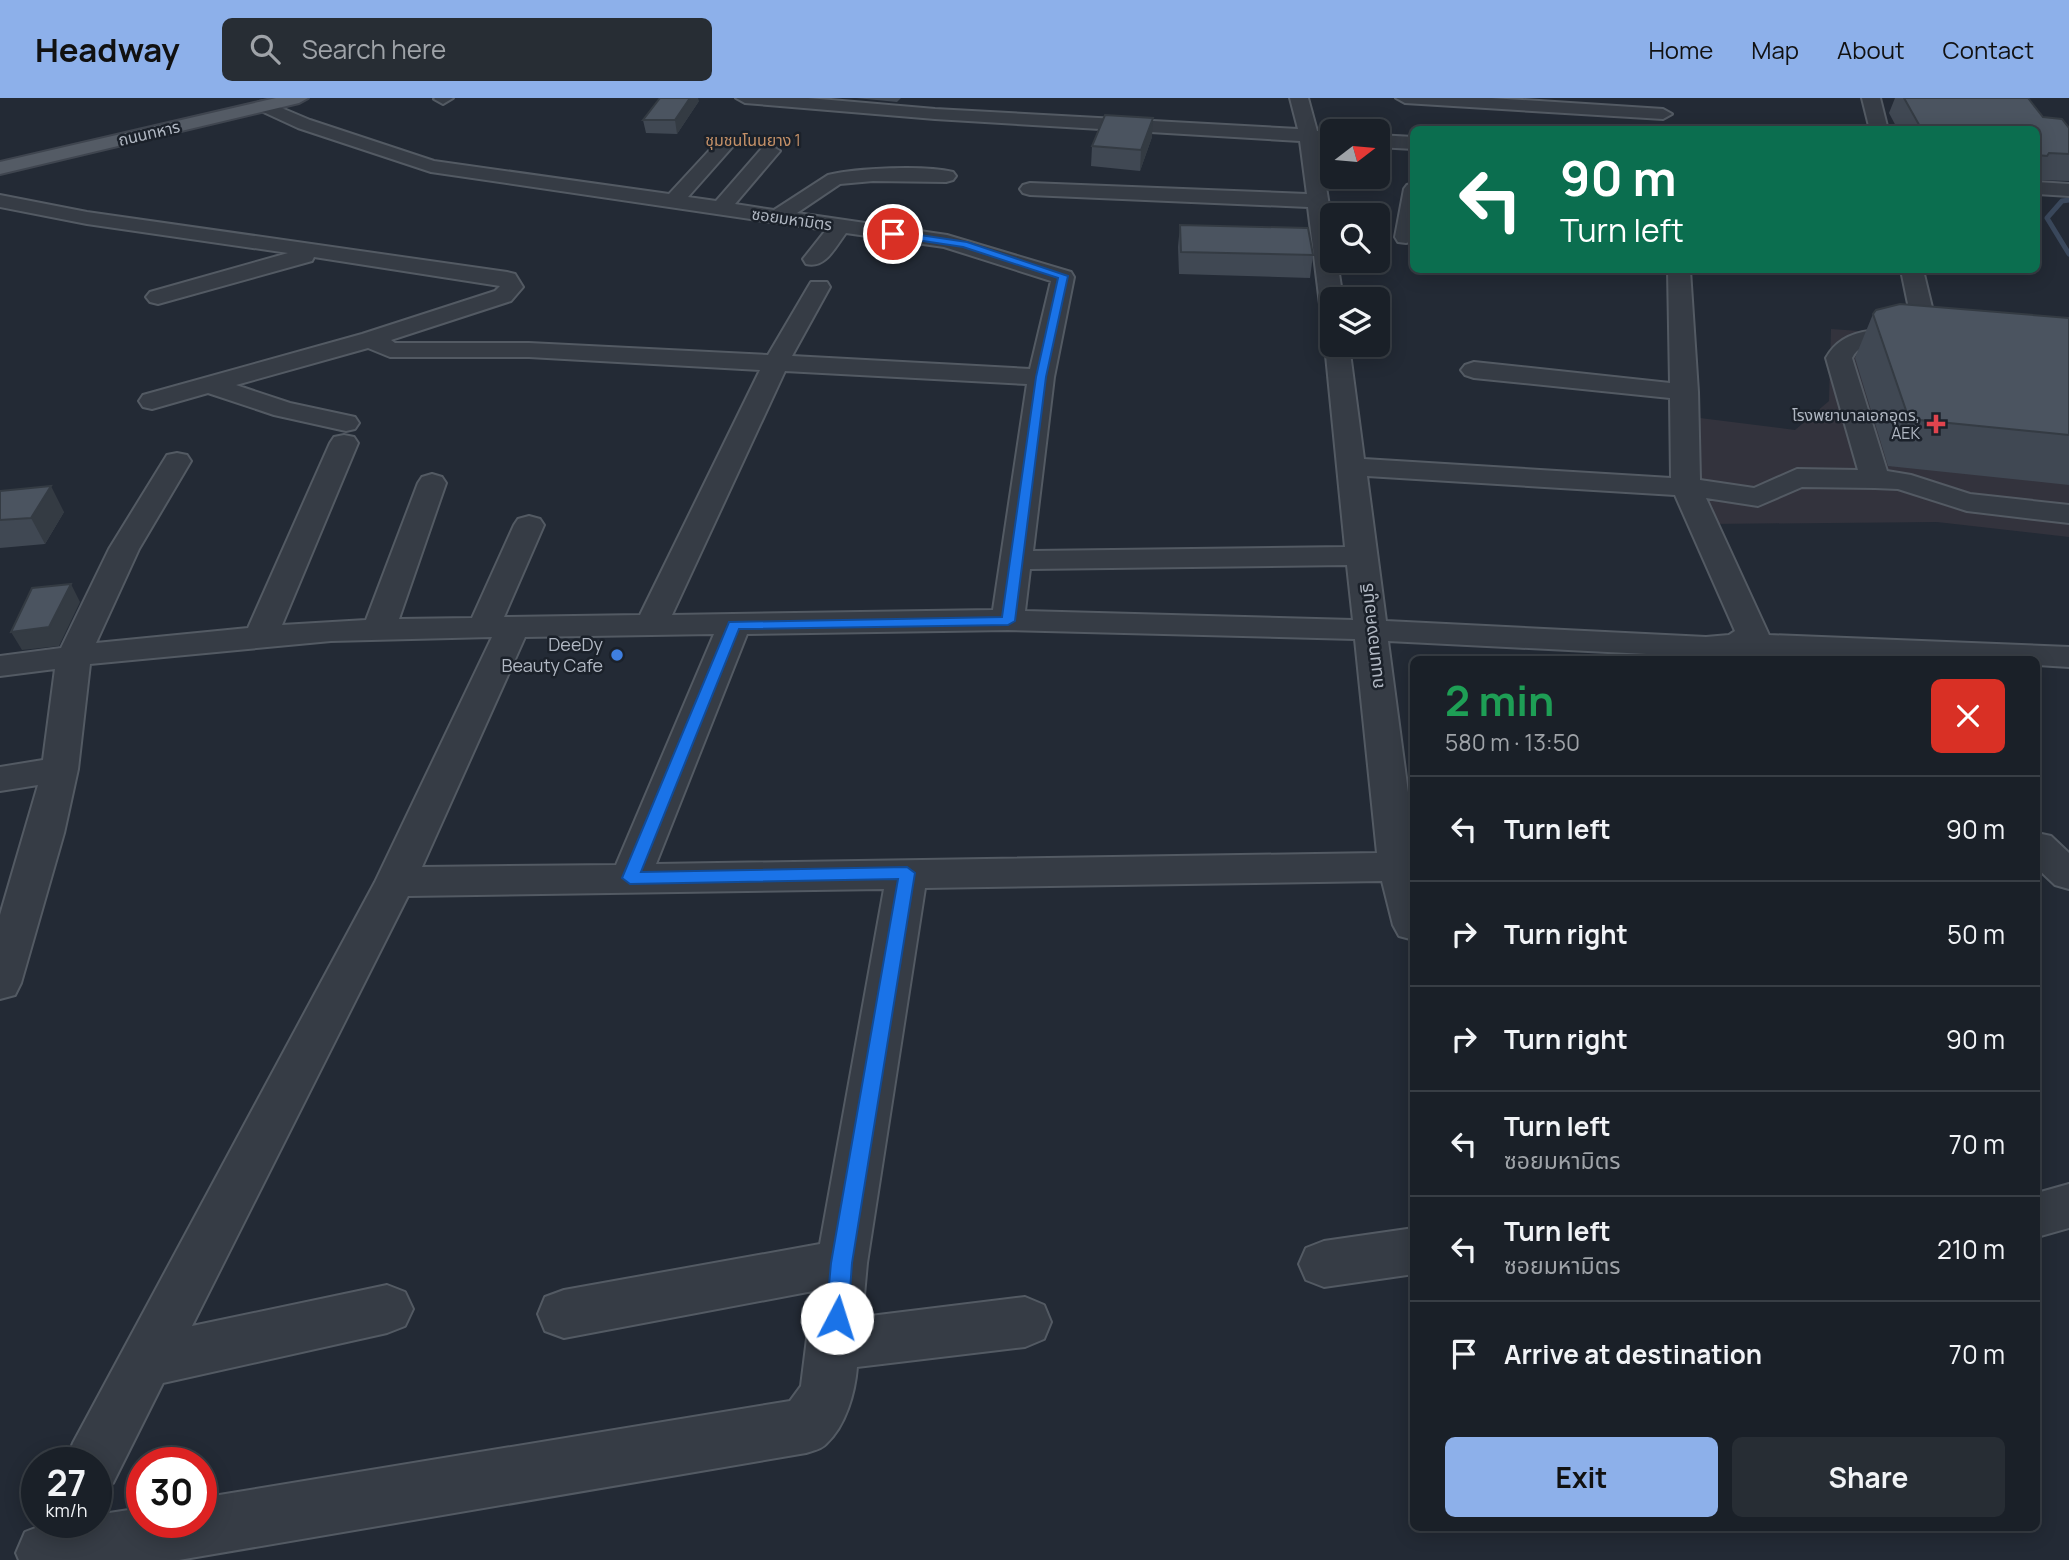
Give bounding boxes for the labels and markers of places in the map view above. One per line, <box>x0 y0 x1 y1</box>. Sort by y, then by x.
pin <box>863 204 923 264</box>
place label: โรงพยาบาลเอกอุดร, AEK <box>1792 404 1920 444</box>
marker: โรงพยาบาลเอกอุดร, AEK <box>1926 414 1946 434</box>
place label: DeeDy Beauty Cafe <box>501 632 603 677</box>
marker: DeeDy Beauty Cafe <box>609 647 625 663</box>

